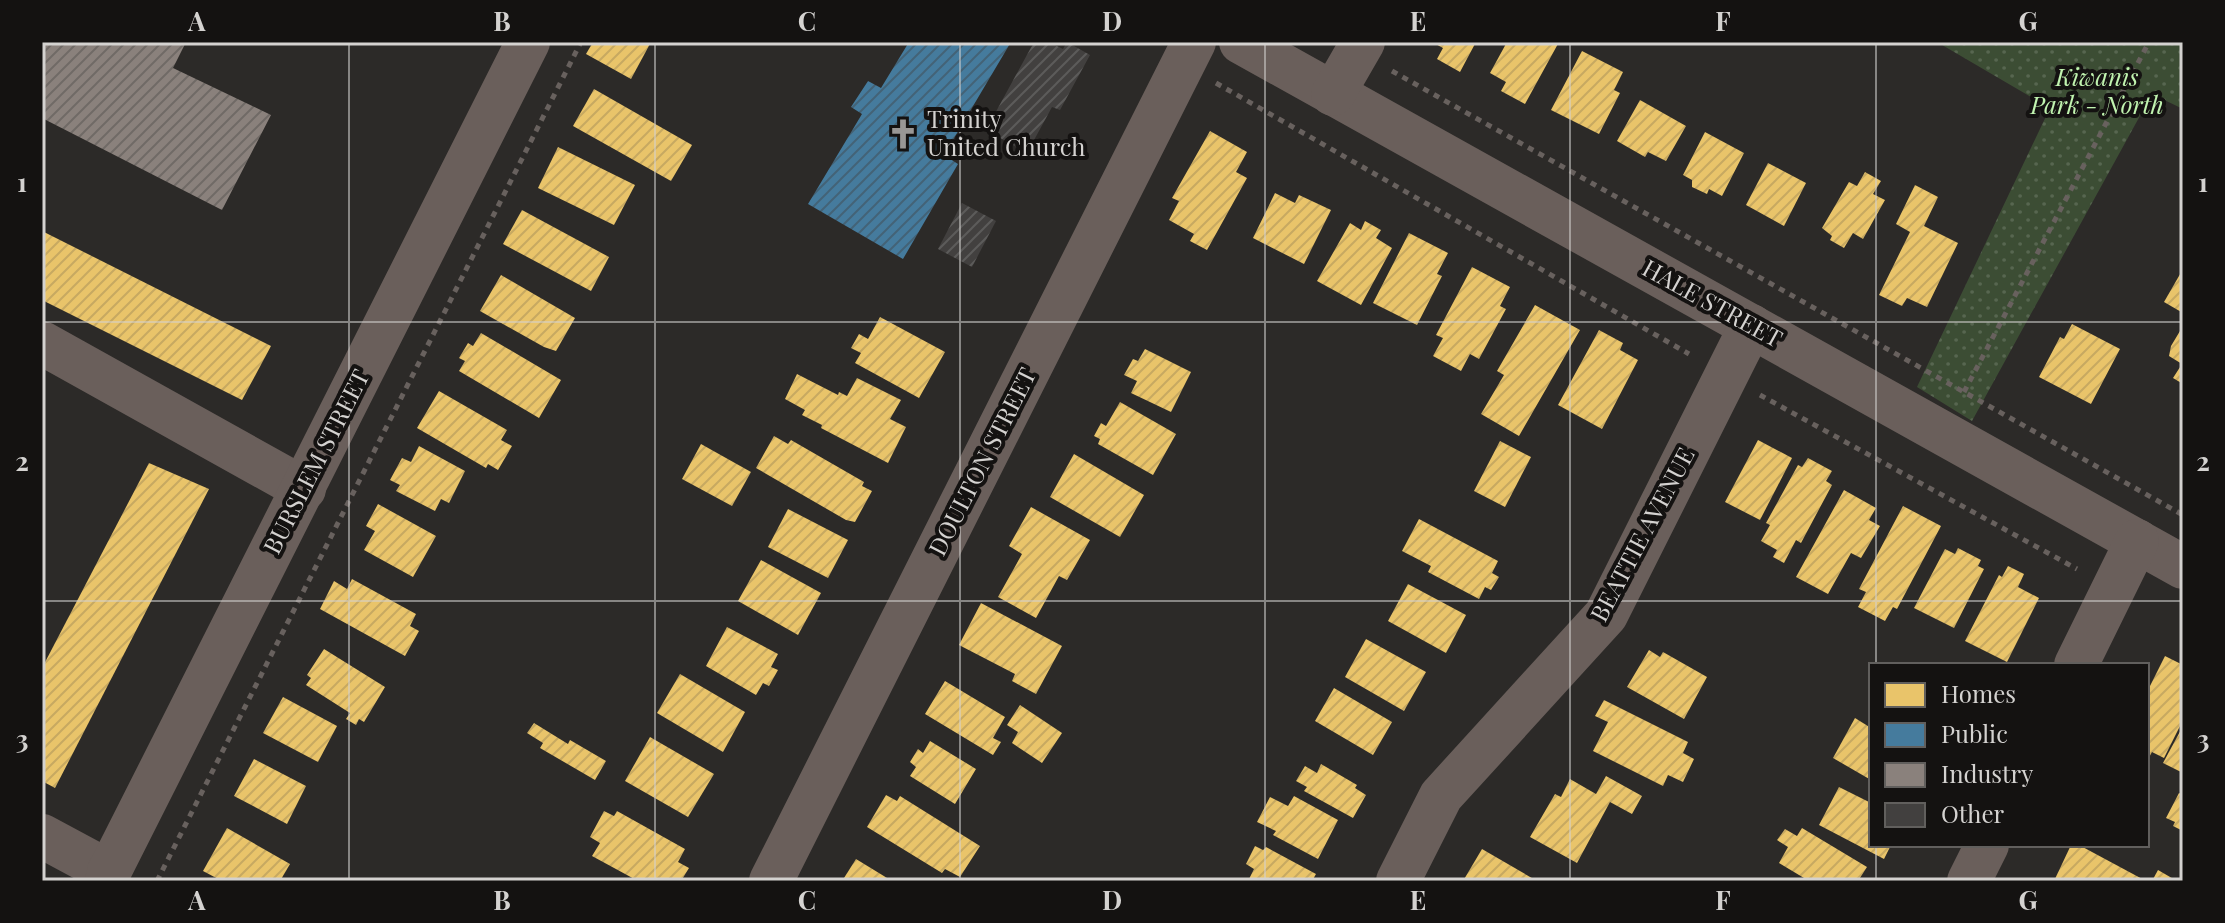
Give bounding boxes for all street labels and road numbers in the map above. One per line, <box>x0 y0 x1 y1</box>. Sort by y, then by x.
street label: HALE STREET <box>1637 251 1789 354</box>
street label: DOULTON STREET <box>920 362 1042 560</box>
street label: BURSLEM STREET <box>255 363 376 559</box>
street label: BEATTIE AVENUE <box>1582 442 1701 627</box>

